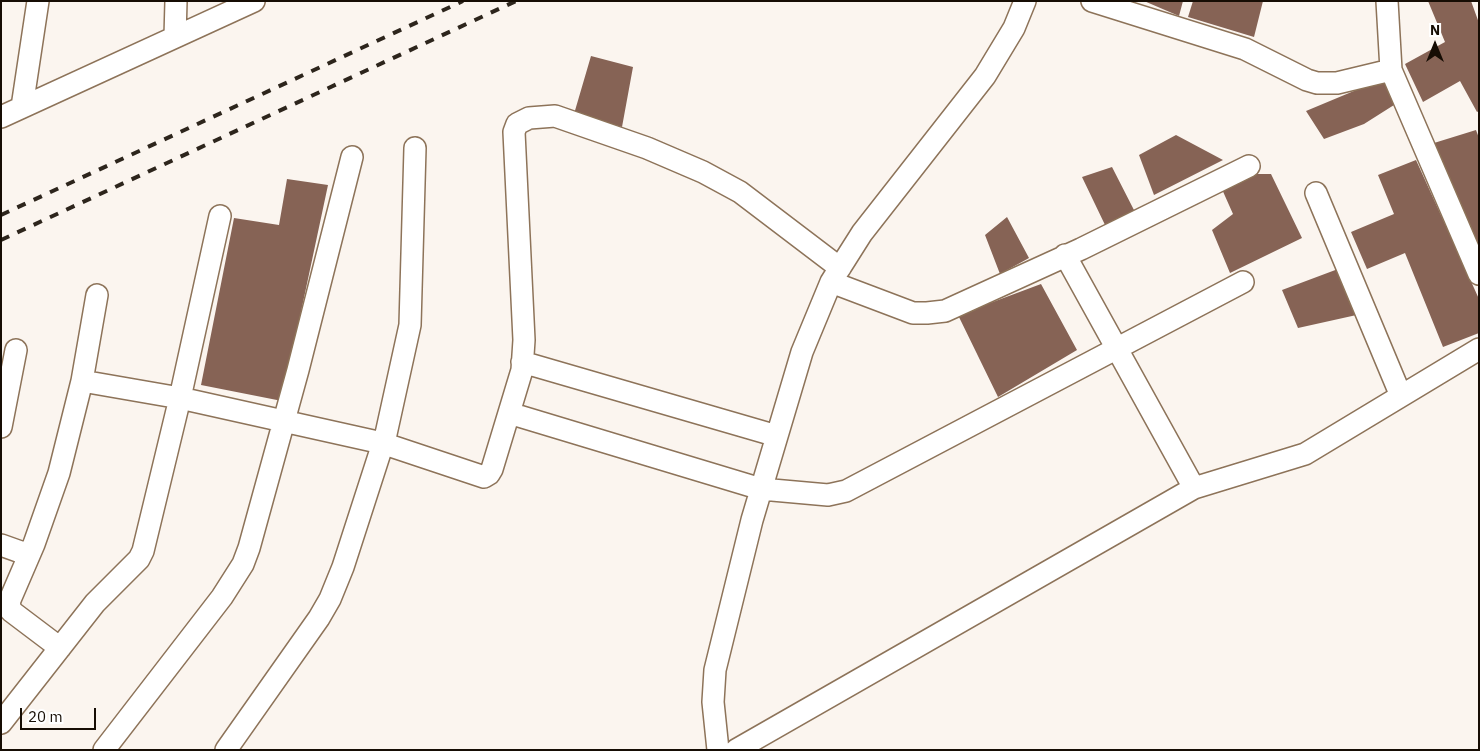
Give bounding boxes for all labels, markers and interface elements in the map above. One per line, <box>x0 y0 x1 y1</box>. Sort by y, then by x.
north arrow <box>1410 20 1460 70</box>
text: N <box>1430 21 1440 39</box>
scale bar <box>22 698 99 730</box>
text: 20 m <box>28 707 63 726</box>

